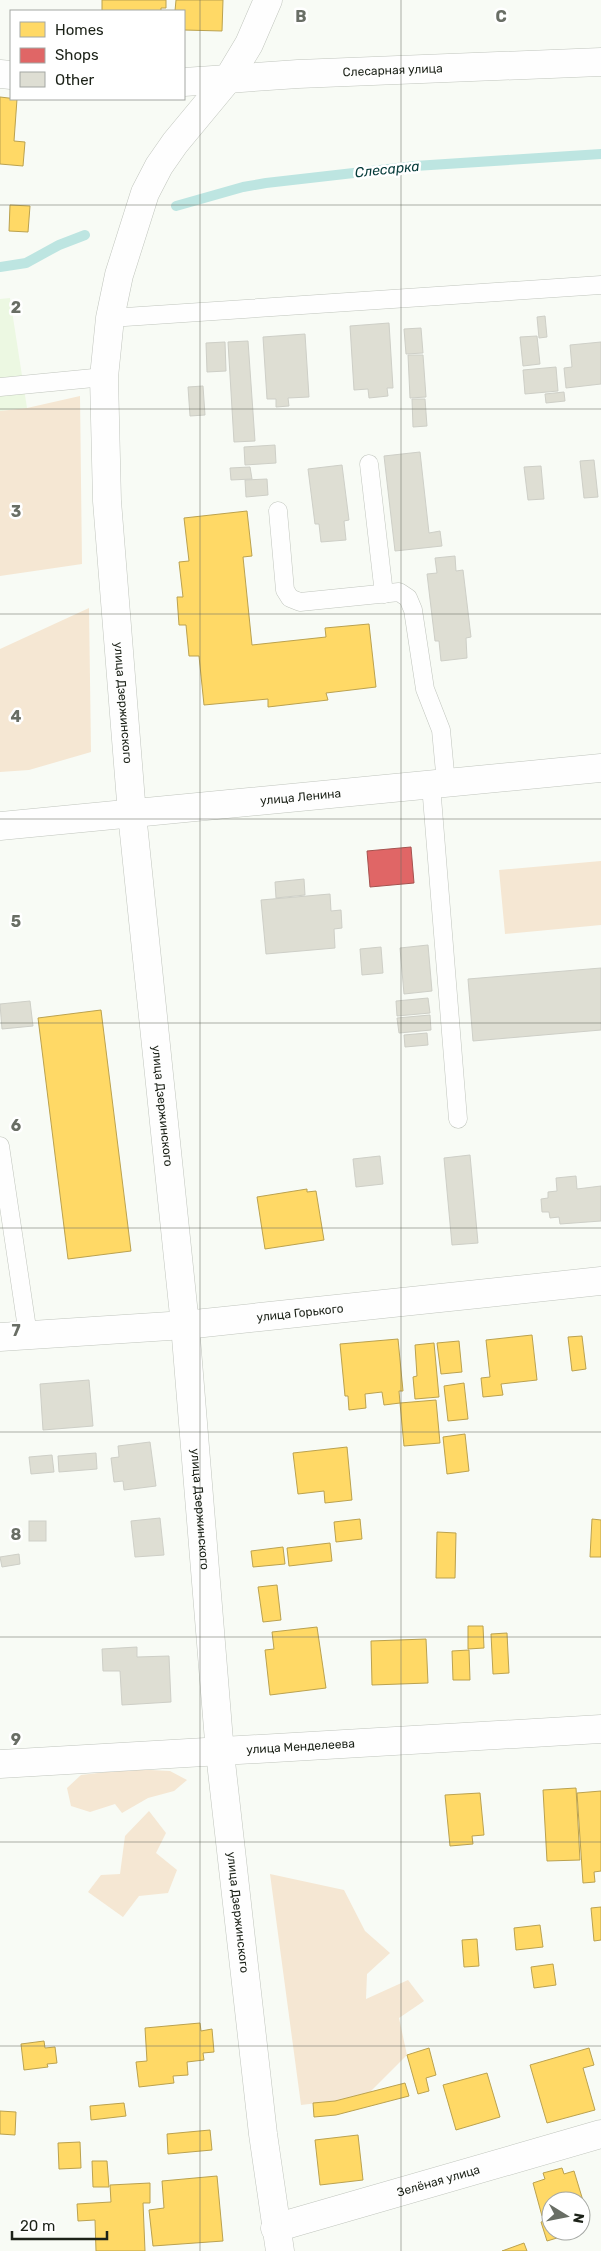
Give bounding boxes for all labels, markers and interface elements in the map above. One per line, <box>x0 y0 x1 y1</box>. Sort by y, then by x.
text: B <box>295 7 307 26</box>
text: C <box>495 7 507 26</box>
legend <box>10 10 185 100</box>
text: Homes <box>55 21 104 39</box>
text: Shops <box>55 46 99 64</box>
street label: Слесарная улица <box>342 61 443 79</box>
text: Other <box>55 71 95 89</box>
water label: Слесарка <box>354 158 420 181</box>
text: 2 <box>11 298 21 317</box>
text: 3 <box>11 502 21 521</box>
street label: улица Дзержинского <box>111 641 135 764</box>
text: 4 <box>11 707 22 726</box>
street label: улица Ленина <box>259 786 342 808</box>
text: 5 <box>11 912 21 931</box>
street label: улица Дзержинского <box>149 1045 176 1167</box>
text: 6 <box>11 1116 21 1135</box>
street label: улица Горького <box>256 1301 344 1324</box>
text: 7 <box>11 1321 21 1340</box>
street label: улица Дзержинского <box>188 1448 212 1570</box>
text: 8 <box>11 1525 22 1544</box>
text: 9 <box>11 1730 21 1749</box>
street label: улица Менделеева <box>246 1736 355 1757</box>
street label: улица Дзержинского <box>224 1851 252 1974</box>
street label: Зелёная улица <box>395 2162 482 2200</box>
north arrow <box>541 2191 591 2241</box>
scale bar <box>12 2208 108 2240</box>
text: N <box>569 2212 588 2225</box>
text: 20 m <box>20 2217 55 2235</box>

